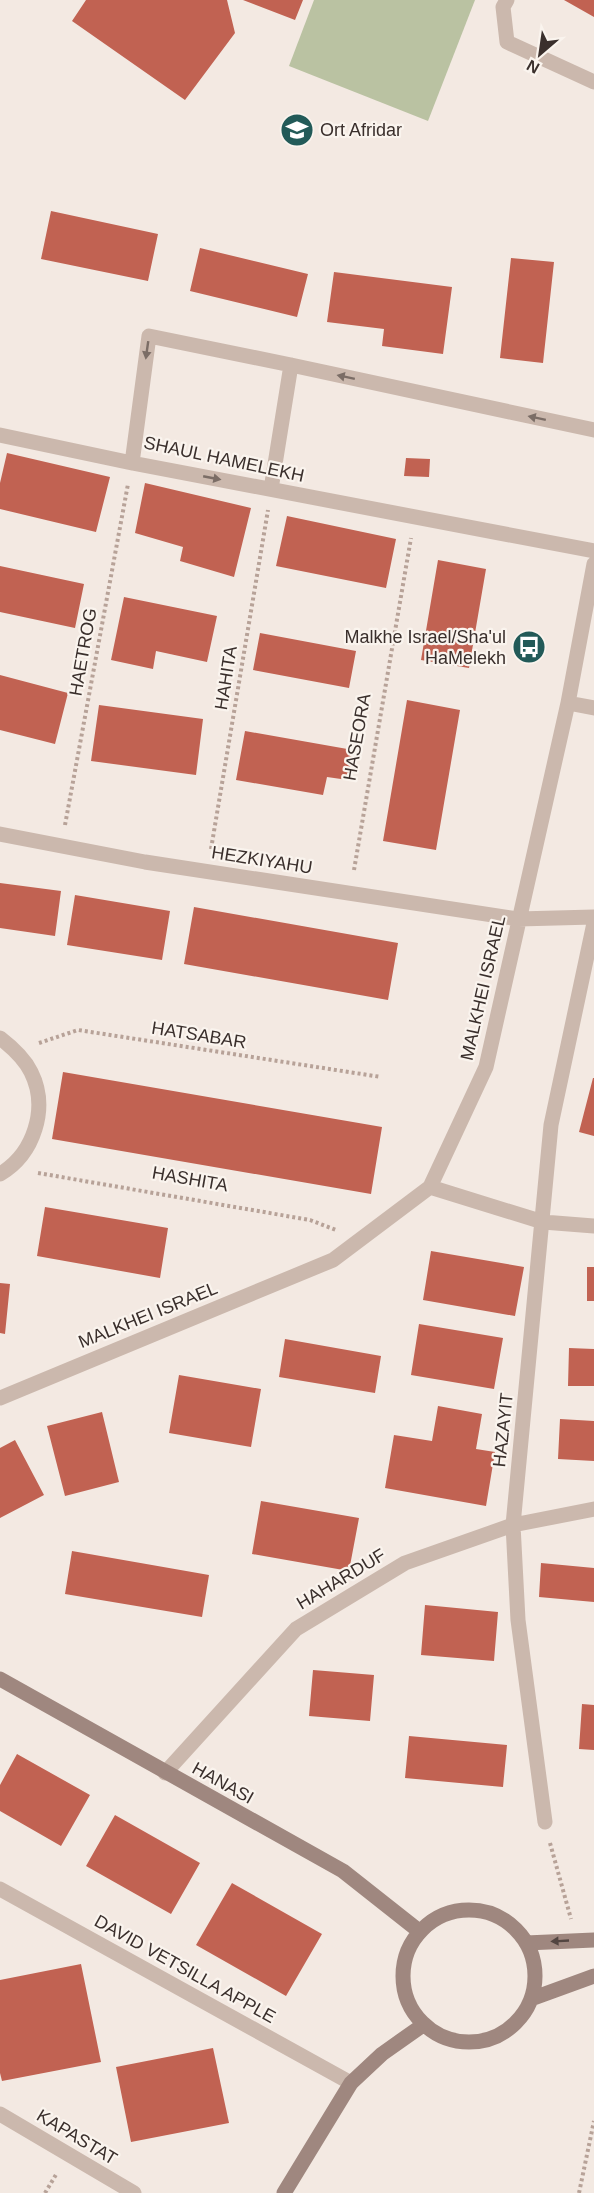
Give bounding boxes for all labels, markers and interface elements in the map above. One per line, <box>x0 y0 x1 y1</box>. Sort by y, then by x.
north arrow <box>510 24 570 84</box>
text: N <box>524 56 542 77</box>
school or university icon: Ort Afridar <box>279 112 315 148</box>
place label: Ort Afridar <box>320 120 402 140</box>
one-way arrow <box>142 341 151 360</box>
one-way arrow <box>337 371 355 381</box>
one-way arrow <box>528 412 546 422</box>
street label: SHAUL HAMELEKH <box>142 432 306 486</box>
one-way arrow <box>203 474 222 483</box>
street label: HAETROG <box>65 606 101 698</box>
place label: Malkhe Israel/Sha'ul HaMelekh <box>344 627 506 668</box>
bus stop icon: Malkhe Israel/Sha'ul HaMelekh <box>511 629 547 665</box>
street label: HAHITA <box>211 644 241 712</box>
street label: HASEORA <box>340 692 374 782</box>
street label: HEZKIYAHU <box>210 842 314 878</box>
street label: MALKHEI ISRAEL <box>457 914 509 1062</box>
street label: HATSABAR <box>150 1018 248 1052</box>
street label: HASHITA <box>151 1162 229 1196</box>
street label: MALKHEI ISRAEL <box>76 1278 220 1352</box>
street label: HAZAYIT <box>489 1392 517 1468</box>
street label: HAHARDUF <box>293 1545 389 1613</box>
street label: HANASI <box>189 1758 257 1808</box>
street label: DAVID VETSILLA APPLE <box>91 1911 279 2027</box>
one-way arrow <box>550 1937 569 1946</box>
street label: KAPASTAT <box>33 2105 121 2169</box>

